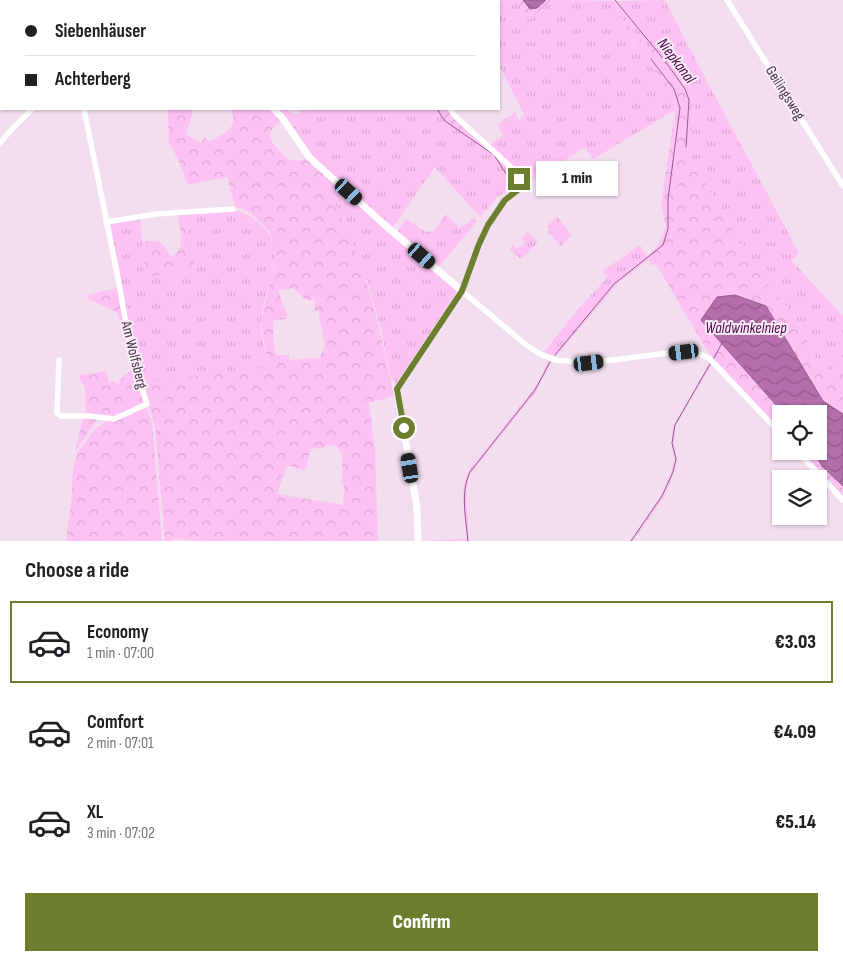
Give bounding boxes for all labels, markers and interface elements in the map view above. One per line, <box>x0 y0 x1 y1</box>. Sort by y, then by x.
text: Siebenhäuser <box>55 20 146 43</box>
water label: Niepkanal <box>653 35 700 88</box>
street label: Geilingsweg <box>761 62 809 124</box>
text: Achterberg <box>55 68 131 91</box>
callout: 1 min <box>536 162 619 196</box>
route end <box>508 168 530 190</box>
text: 1 min <box>562 169 592 188</box>
car <box>332 176 365 208</box>
car <box>405 240 438 272</box>
street label: Am Wolfsberg <box>116 318 152 391</box>
water label: Waldwinkelniep <box>705 319 787 338</box>
car <box>668 343 699 361</box>
car <box>573 354 604 372</box>
map controls <box>772 405 827 525</box>
button: locate <box>772 405 827 460</box>
route start <box>393 417 415 439</box>
car <box>400 452 419 484</box>
button: layers <box>772 470 827 525</box>
text: Choose a ride <box>25 557 129 584</box>
icon: car <box>27 620 72 665</box>
text: Economy <box>87 621 149 644</box>
text: €3.03 <box>775 631 816 654</box>
text: 1 min · 07:00 <box>87 644 154 663</box>
icon: car <box>27 710 72 755</box>
text: Comfort <box>87 711 144 734</box>
text: €4.09 <box>774 721 816 744</box>
text: 2 min · 07:01 <box>87 734 154 753</box>
icon: car <box>27 800 72 845</box>
text: XL <box>87 801 103 824</box>
text: €5.14 <box>775 811 816 834</box>
text: 3 min · 07:02 <box>87 824 155 843</box>
button: Confirm <box>25 893 818 951</box>

